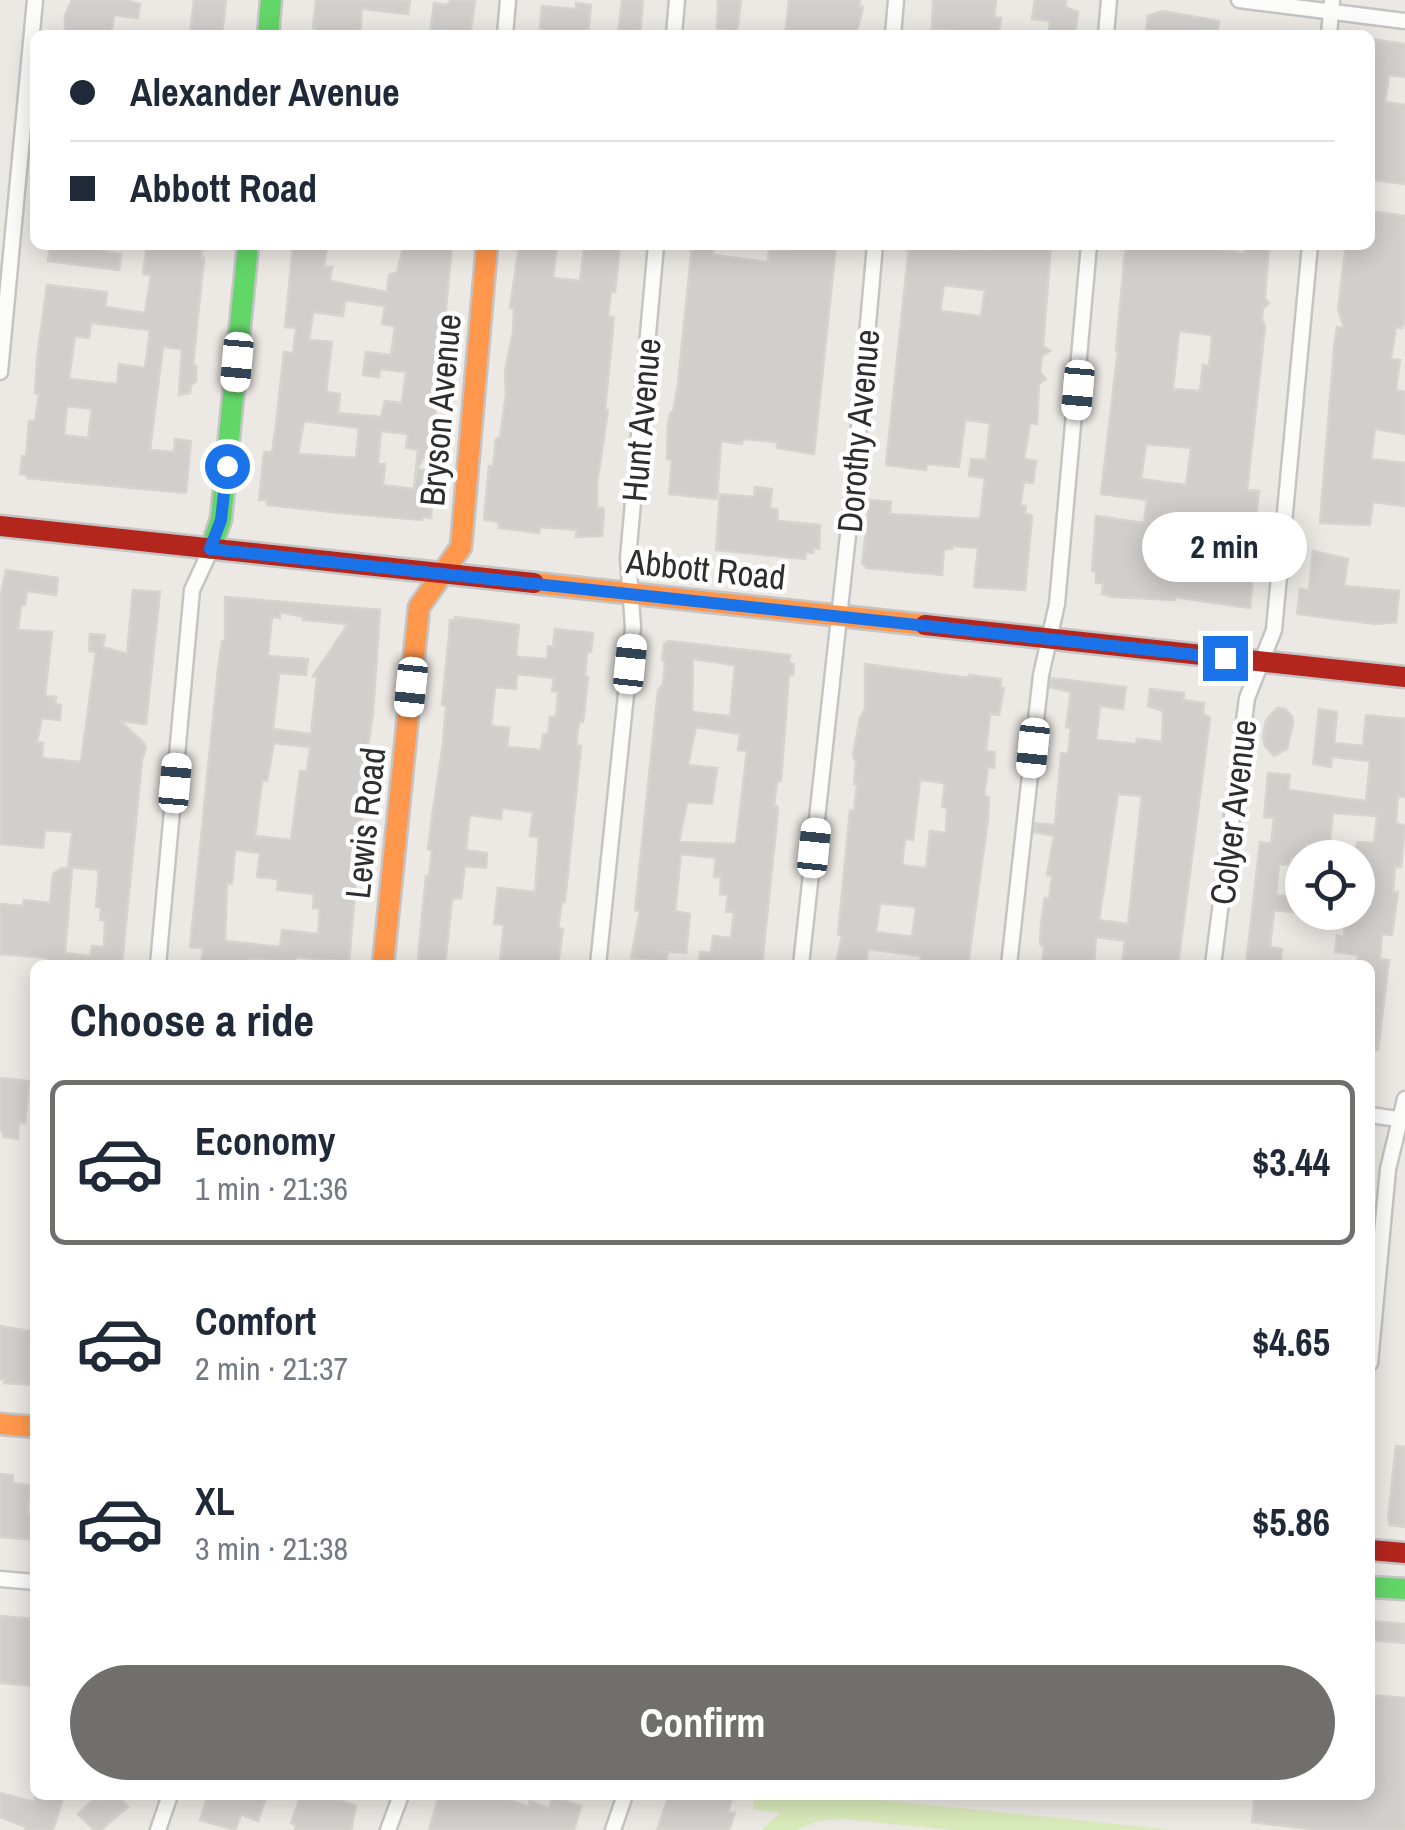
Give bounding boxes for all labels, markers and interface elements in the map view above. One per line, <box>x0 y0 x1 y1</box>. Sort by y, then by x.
text: Alexander Avenue <box>130 67 400 118</box>
text: Abbott Road <box>130 163 317 214</box>
street label: Bryson Avenue <box>408 312 472 508</box>
street label: Dorothy Avenue <box>826 327 890 535</box>
car <box>219 331 255 393</box>
street label: Hunt Avenue <box>610 336 672 504</box>
car <box>1060 359 1096 421</box>
route start <box>205 444 250 489</box>
callout: 2 min <box>1142 513 1308 583</box>
text: 2 min <box>1190 525 1259 568</box>
street label: Abbott Road <box>623 537 788 601</box>
car <box>612 633 648 695</box>
route end <box>1203 636 1248 681</box>
car <box>393 656 429 718</box>
car <box>1015 717 1051 779</box>
street label: Colyer Avenue <box>1198 717 1268 907</box>
street label: Lewis Road <box>334 745 396 901</box>
car <box>157 752 193 814</box>
car <box>796 817 832 879</box>
map controls <box>1285 840 1375 930</box>
button: locate <box>1285 840 1375 930</box>
text: Choose a ride <box>70 989 314 1050</box>
text: Economy <box>195 1116 335 1167</box>
icon: car <box>75 1118 165 1208</box>
text: $3.44 <box>1252 1137 1330 1188</box>
text: 1 min · 21:36 <box>195 1167 348 1210</box>
text: Comfort <box>195 1296 316 1347</box>
icon: car <box>75 1298 165 1388</box>
text: $4.65 <box>1252 1317 1330 1368</box>
text: 2 min · 21:37 <box>195 1347 348 1390</box>
text: XL <box>195 1476 235 1527</box>
icon: car <box>75 1478 165 1568</box>
text: $5.86 <box>1252 1497 1330 1548</box>
text: 3 min · 21:38 <box>195 1527 348 1570</box>
button: Confirm <box>70 1665 1335 1780</box>

